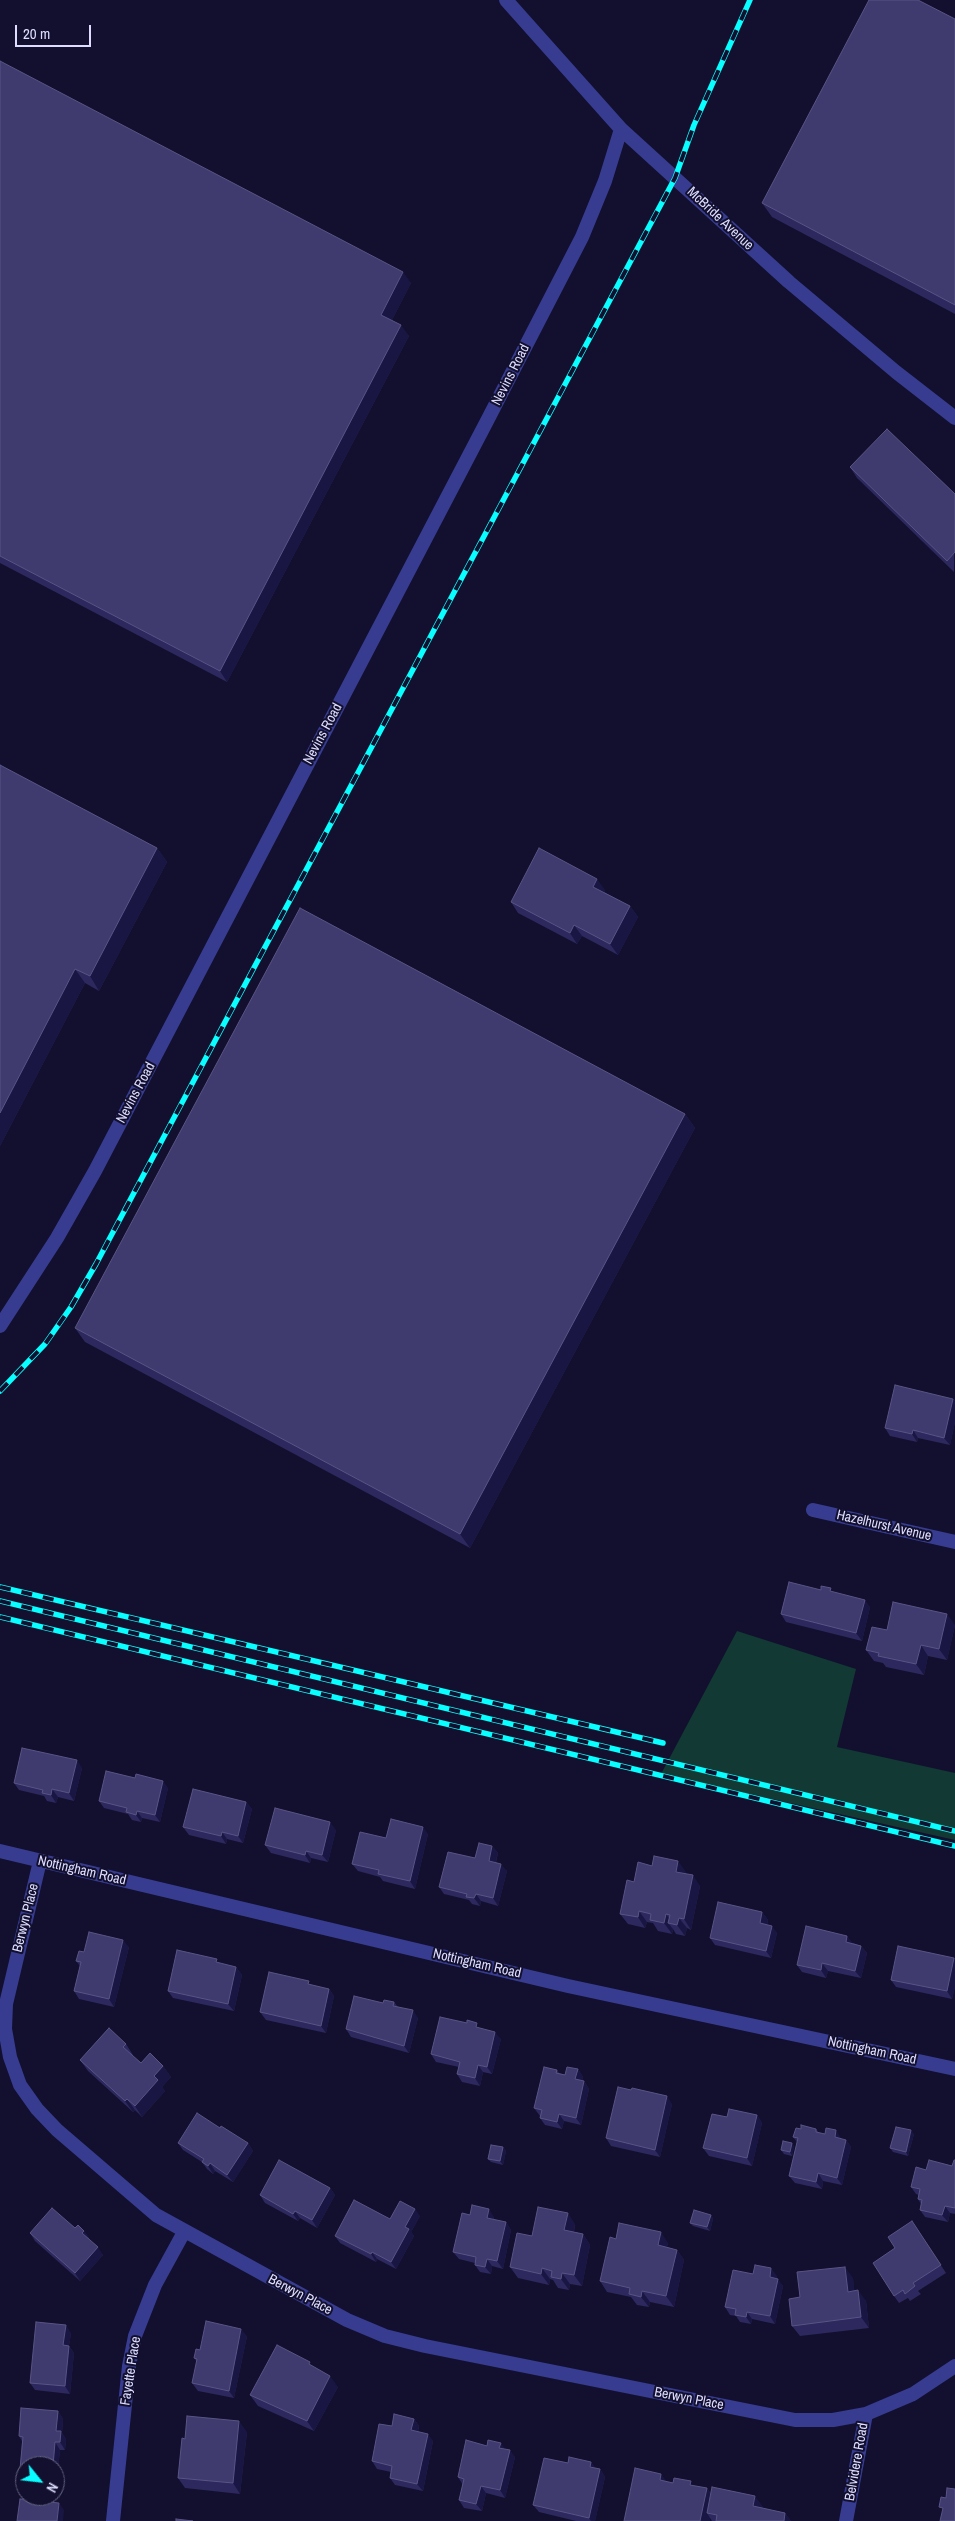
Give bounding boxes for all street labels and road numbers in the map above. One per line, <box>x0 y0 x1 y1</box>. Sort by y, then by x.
street label: McBride Avenue <box>683 184 757 254</box>
street label: Nevins Road <box>488 342 534 408</box>
street label: Nevins Road <box>300 701 346 767</box>
street label: Nevins Road <box>113 1060 159 1126</box>
street label: Hazelhurst Avenue <box>835 1507 933 1545</box>
street label: Nottingham Road <box>36 1853 128 1889</box>
street label: Berwyn Place <box>9 1882 43 1954</box>
street label: Nottingham Road <box>431 1946 523 1982</box>
street label: Nottingham Road <box>826 2033 918 2069</box>
street label: Berwyn Place <box>265 2271 335 2319</box>
street label: Fayette Place <box>117 2335 145 2407</box>
street label: Berwyn Place <box>653 2384 725 2414</box>
street label: Belvidere Road <box>842 2422 872 2502</box>

